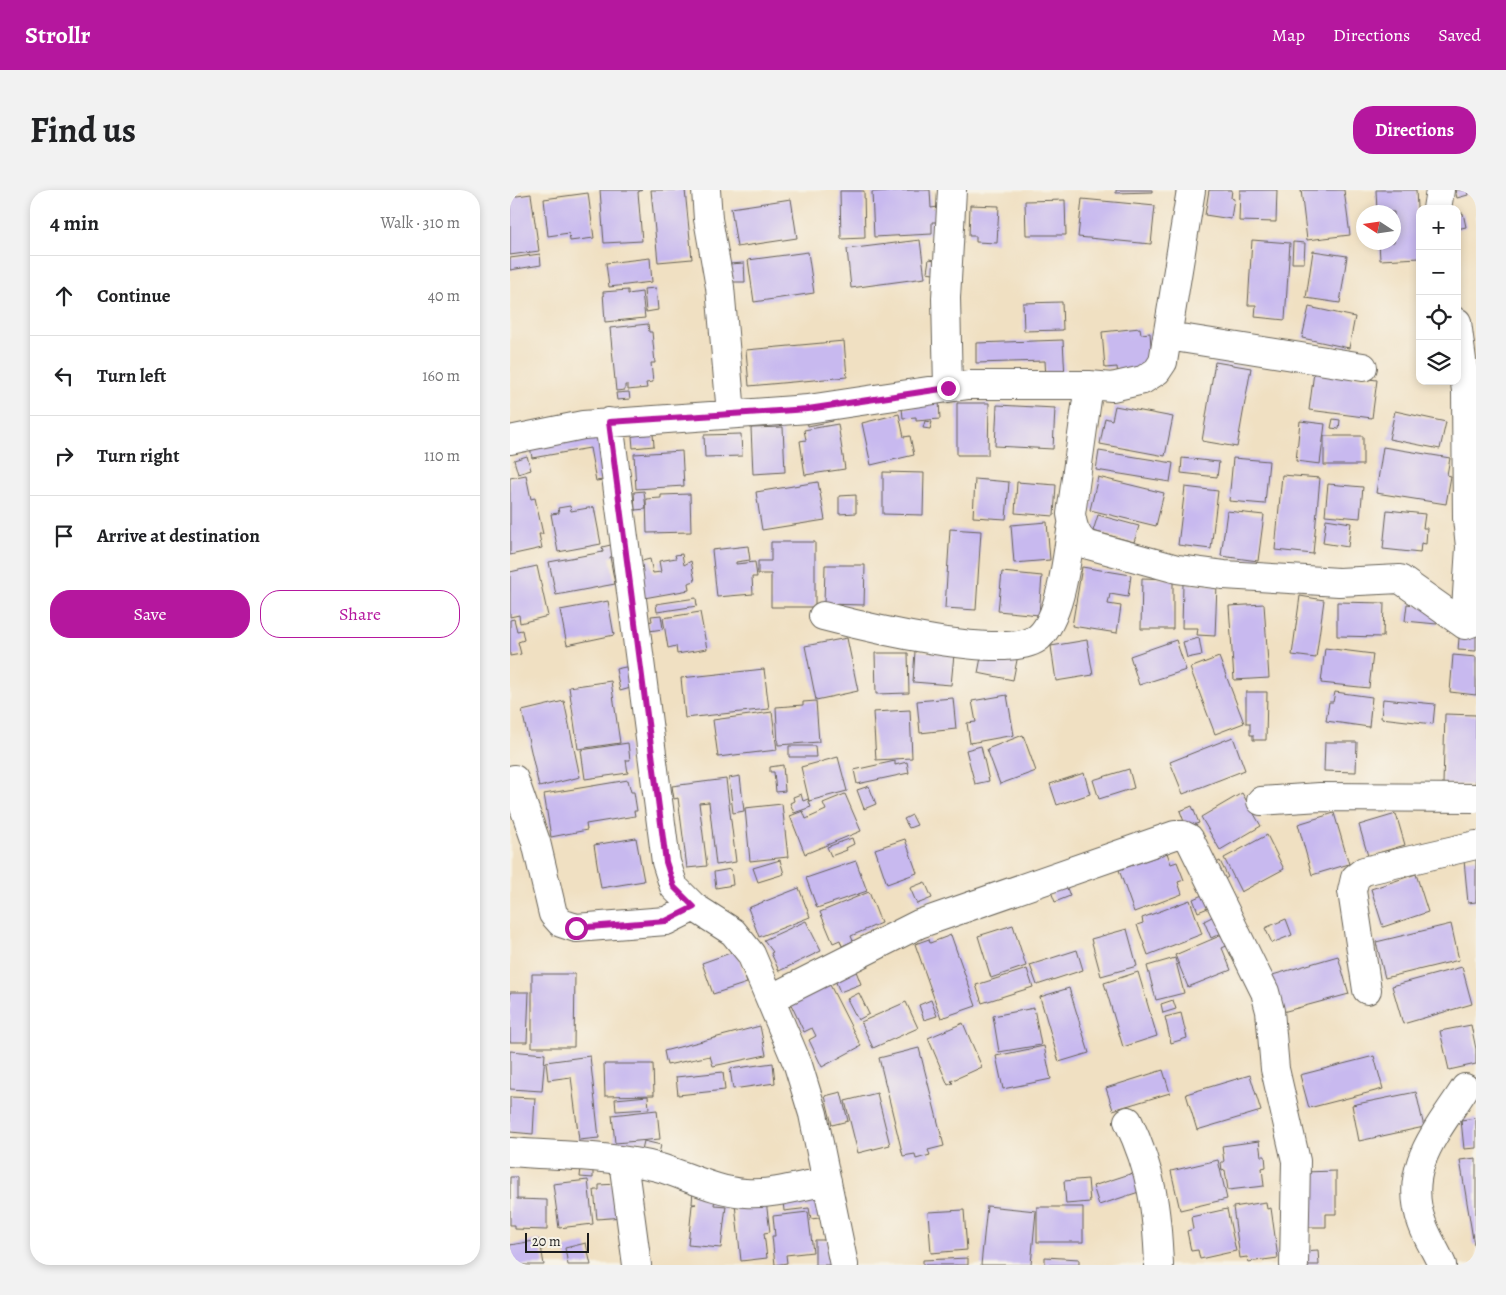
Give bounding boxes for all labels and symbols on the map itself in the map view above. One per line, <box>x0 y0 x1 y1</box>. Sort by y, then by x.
north arrow <box>1356 205 1401 250</box>
route end <box>937 377 960 400</box>
route start <box>565 917 588 940</box>
scale bar <box>525 1230 589 1253</box>

